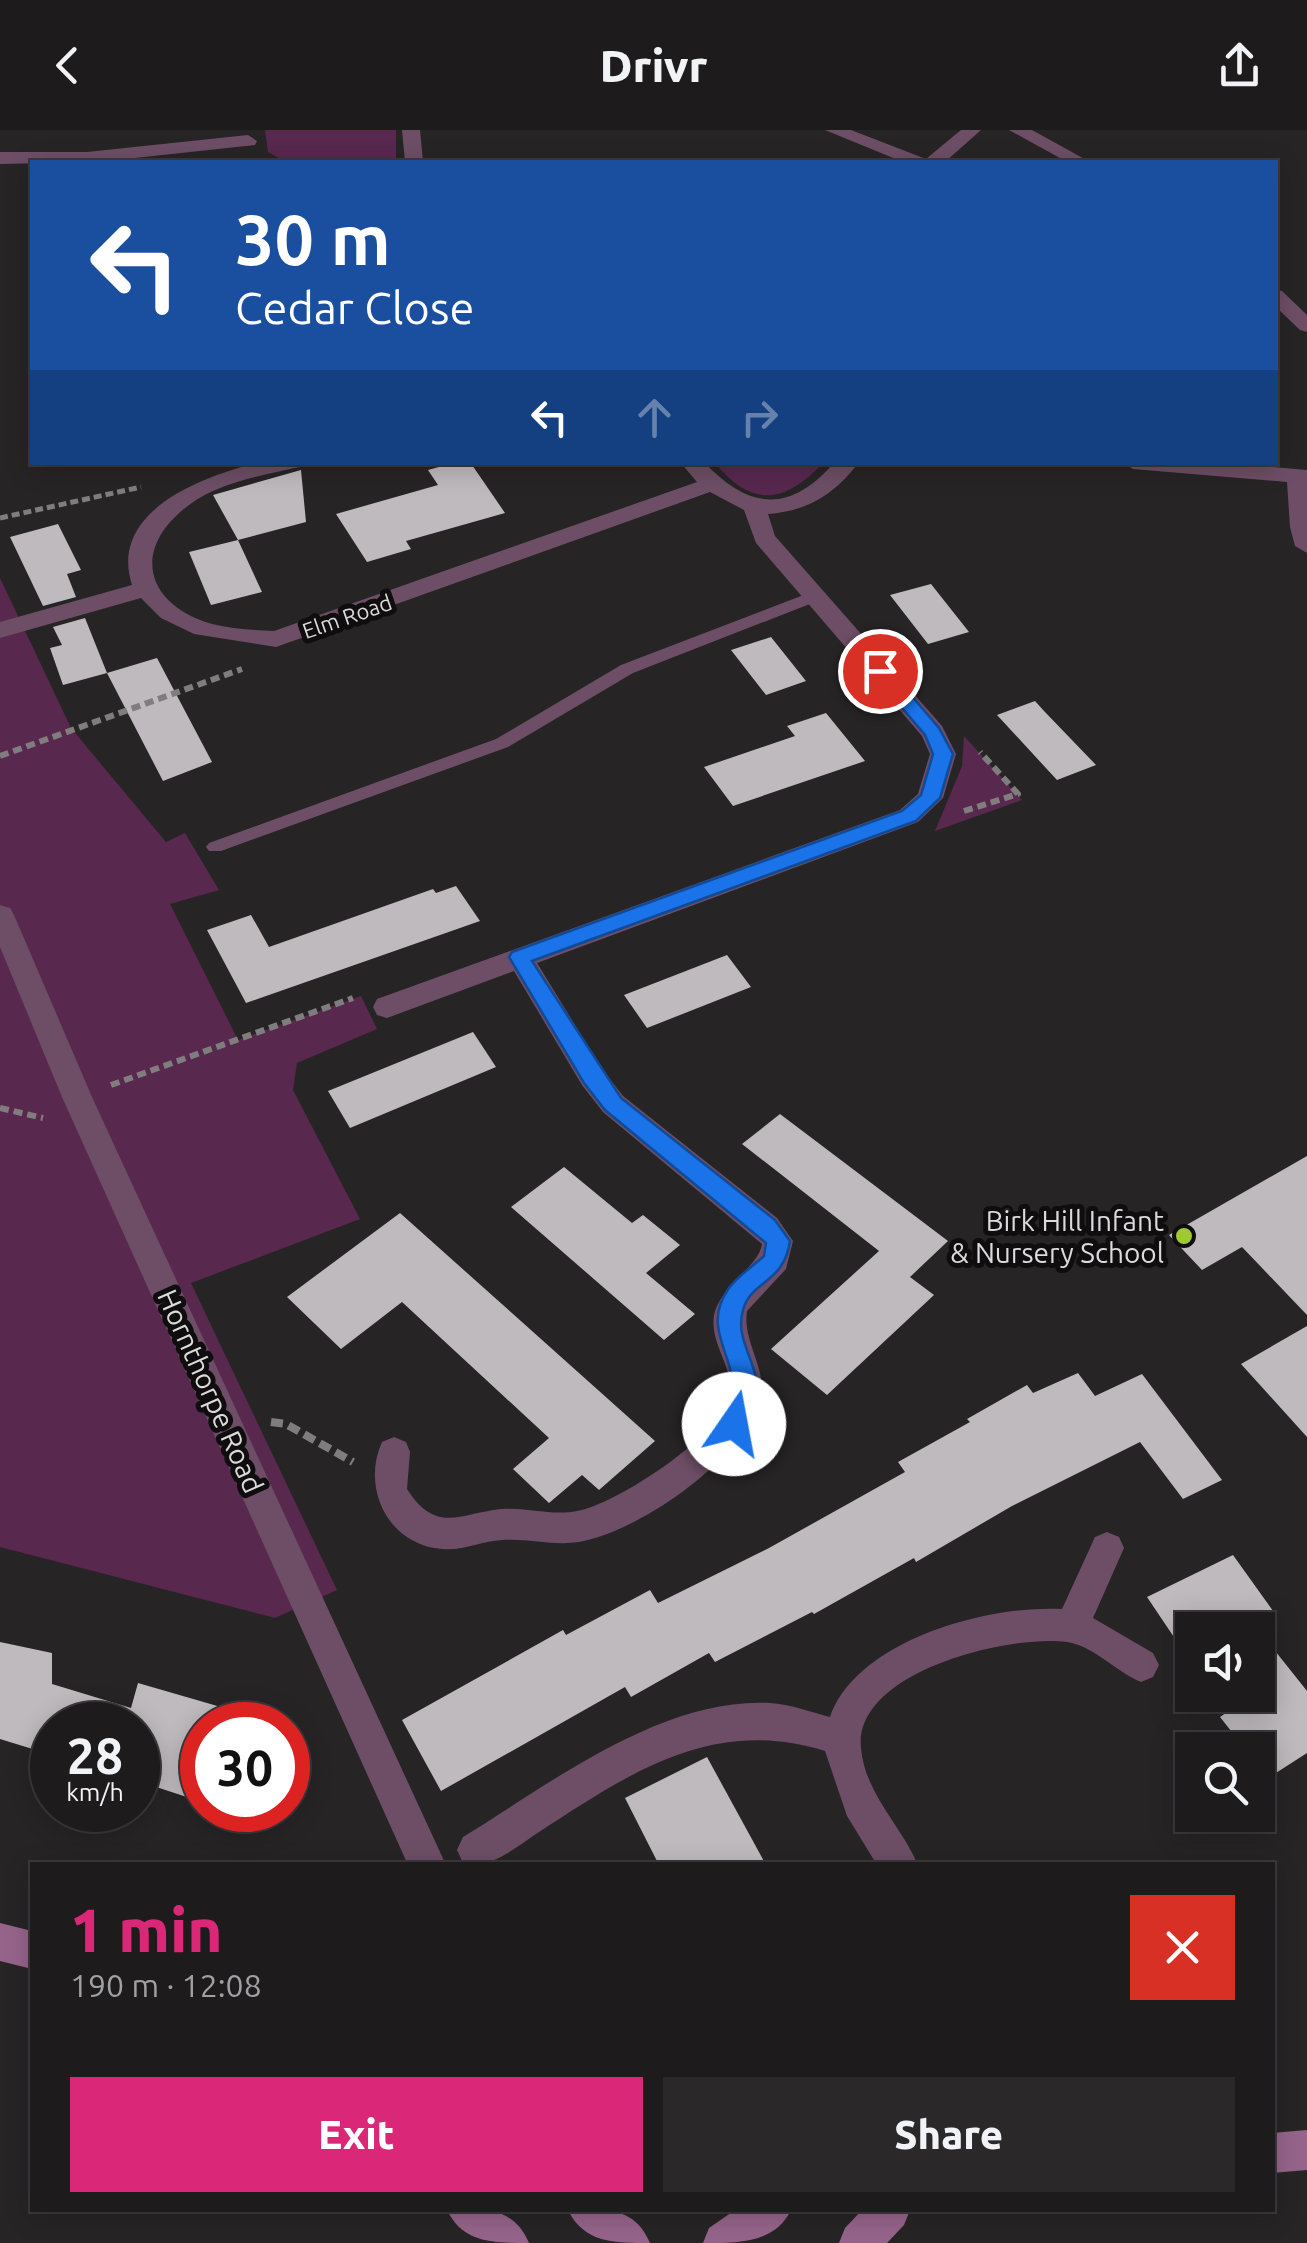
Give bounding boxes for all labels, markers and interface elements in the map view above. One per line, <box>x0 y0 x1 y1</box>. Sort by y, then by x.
icon: back <box>40 38 95 93</box>
icon: share <box>1212 38 1267 93</box>
text: Drivr <box>599 40 708 91</box>
icon: left <box>70 200 200 330</box>
text: 30 m <box>235 200 391 278</box>
text: Cedar Close <box>235 282 474 333</box>
icon: left <box>522 390 577 445</box>
icon: ahead <box>627 390 682 445</box>
icon: right <box>732 390 787 445</box>
street label: Elm Road <box>299 589 395 643</box>
pin <box>838 629 923 714</box>
icon: arrive <box>853 644 908 699</box>
place label: Birk Hill Infant & Nursery School <box>950 1205 1164 1268</box>
marker: Birk Hill Infant & Nursery School <box>1173 1225 1195 1247</box>
street label: Hornthorpe Road <box>152 1285 270 1497</box>
position arrow <box>682 1372 786 1476</box>
map controls <box>1175 1612 1275 1832</box>
button: sound <box>1175 1612 1275 1712</box>
speed limit sign: 30 <box>180 1702 310 1832</box>
text: 28 <box>67 1727 123 1783</box>
button: search <box>1175 1732 1275 1832</box>
text: km/h <box>66 1778 124 1806</box>
button: close <box>1130 1895 1235 2000</box>
text: 1 min <box>70 1896 223 1963</box>
text: 190 m · 12:08 <box>70 1967 262 2003</box>
button: Exit <box>70 2077 643 2192</box>
button: Share <box>663 2077 1235 2192</box>

